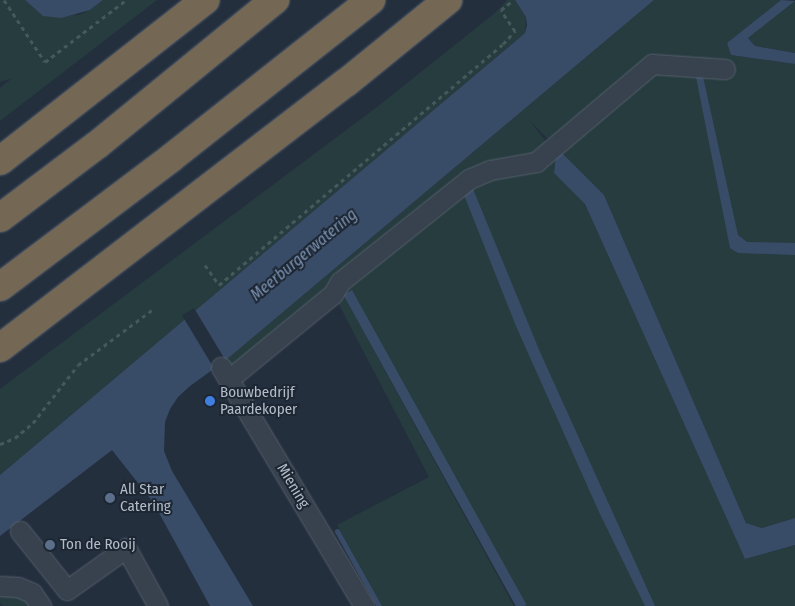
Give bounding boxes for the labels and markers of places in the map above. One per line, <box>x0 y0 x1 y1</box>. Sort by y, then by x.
place label: Bouwbedrijf Paardekoper <box>220 383 297 418</box>
marker: Bouwbedrijf Paardekoper <box>204 395 216 407</box>
place label: All Star Catering <box>120 480 171 515</box>
marker: All Star Catering <box>104 492 116 504</box>
place label: Ton de Rooij <box>60 536 136 554</box>
marker: Ton de Rooij <box>44 539 56 551</box>

